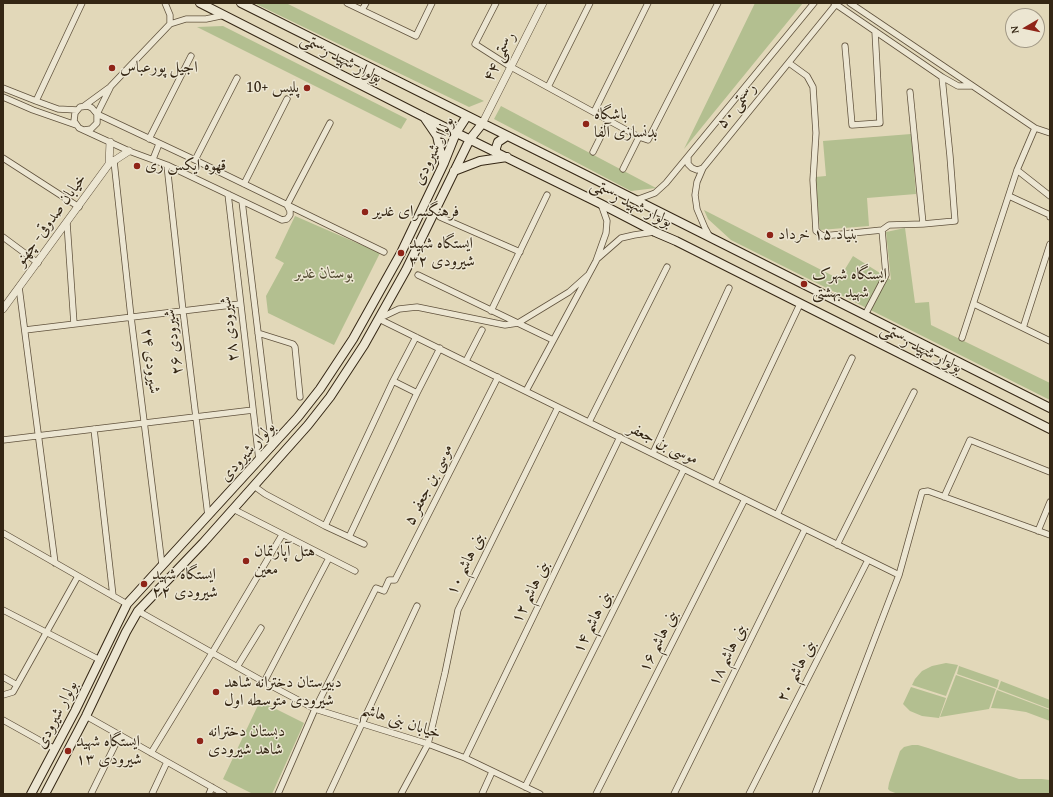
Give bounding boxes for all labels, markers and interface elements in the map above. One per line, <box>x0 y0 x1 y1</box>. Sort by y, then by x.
north arrow <box>1005 8 1045 48</box>
text: N <box>1006 25 1023 35</box>
street label: رستمی ۴۴ <box>479 29 521 85</box>
street label: بولوار شهید رستمی <box>297 30 385 88</box>
place label: اجیل پورعباس <box>120 58 198 78</box>
marker: اجیل پورعباس <box>107 63 117 73</box>
place label: پلیس +10 <box>246 78 299 98</box>
street label: رستمی ۵۰ <box>713 79 761 133</box>
marker: پلیس +10 <box>302 83 312 93</box>
place label: باشگاه بدنسازی آلفا <box>594 105 658 143</box>
street label: بولوار شیرودی <box>409 114 459 188</box>
marker: باشگاه بدنسازی آلفا <box>581 119 591 129</box>
place label: قهوه ایکس ری <box>145 156 226 176</box>
marker: قهوه ایکس ری <box>132 161 142 171</box>
street label: خیابان صدوقی- چهنو <box>11 170 91 270</box>
street label: بولوار شهید رستمی <box>587 176 675 232</box>
place label: فرهنگسرای غدیر <box>373 202 459 222</box>
marker: فرهنگسرای غدیر <box>360 207 370 217</box>
place label: بنیاد ۱۵ خرداد <box>778 225 858 245</box>
marker: بنیاد ۱۵ خرداد <box>765 230 775 240</box>
place label: ایستگاه شهید شیرودی ۳۲ <box>409 234 475 272</box>
marker: ایستگاه شهید شیرودی ۳۲ <box>396 248 406 258</box>
park label: بوستان غدیر <box>295 264 353 284</box>
place label: ایستگاه شهرک شهید بهشتی <box>812 265 887 303</box>
marker: ایستگاه شهرک شهید بهشتی <box>799 279 809 289</box>
street label: شیرودی ۲۸ <box>216 295 244 363</box>
street label: شیرودی ۲۶ <box>160 308 188 376</box>
street label: بولوار شهید رستمی <box>877 320 965 378</box>
street label: شیرودی ۲۴ <box>136 327 164 395</box>
street label: بولوار شیرودی <box>216 418 280 486</box>
street label: موسی بن جعفر <box>625 419 701 469</box>
street label: موسی بن جعفر ۵ <box>400 441 458 529</box>
street label: بنی هاشم ۱۰ <box>443 529 489 599</box>
place label: هتل آپارتمان معین <box>254 542 315 580</box>
marker: هتل آپارتمان معین <box>241 556 251 566</box>
street label: بنی هاشم ۱۲ <box>508 557 554 627</box>
place label: ایستگاه شهید شیرودی ۲۲ <box>152 565 218 603</box>
marker: ایستگاه شهید شیرودی ۲۲ <box>139 579 149 589</box>
street label: بنی هاشم ۱۴ <box>569 588 617 656</box>
street label: بنی هاشم ۱۶ <box>635 607 683 675</box>
street label: بنی هاشم ۱۸ <box>705 620 751 690</box>
street label: بنی هاشم ۲۰ <box>773 637 821 705</box>
place label: دبیرستان دخترانه شاهد شیرودی متوسطه اول <box>224 673 342 711</box>
street label: بولوار شیرودی <box>32 678 82 752</box>
marker: دبیرستان دخترانه شاهد شیرودی متوسطه اول <box>211 687 221 697</box>
street label: خیابان بنی هاشم <box>359 700 443 744</box>
place label: دبستان دخترانه شاهد شیرودی <box>208 722 285 760</box>
place label: ایستگاه شهید شیرودی ۱۳ <box>76 732 142 770</box>
marker: دبستان دخترانه شاهد شیرودی <box>195 736 205 746</box>
marker: ایستگاه شهید شیرودی ۱۳ <box>63 746 73 756</box>

